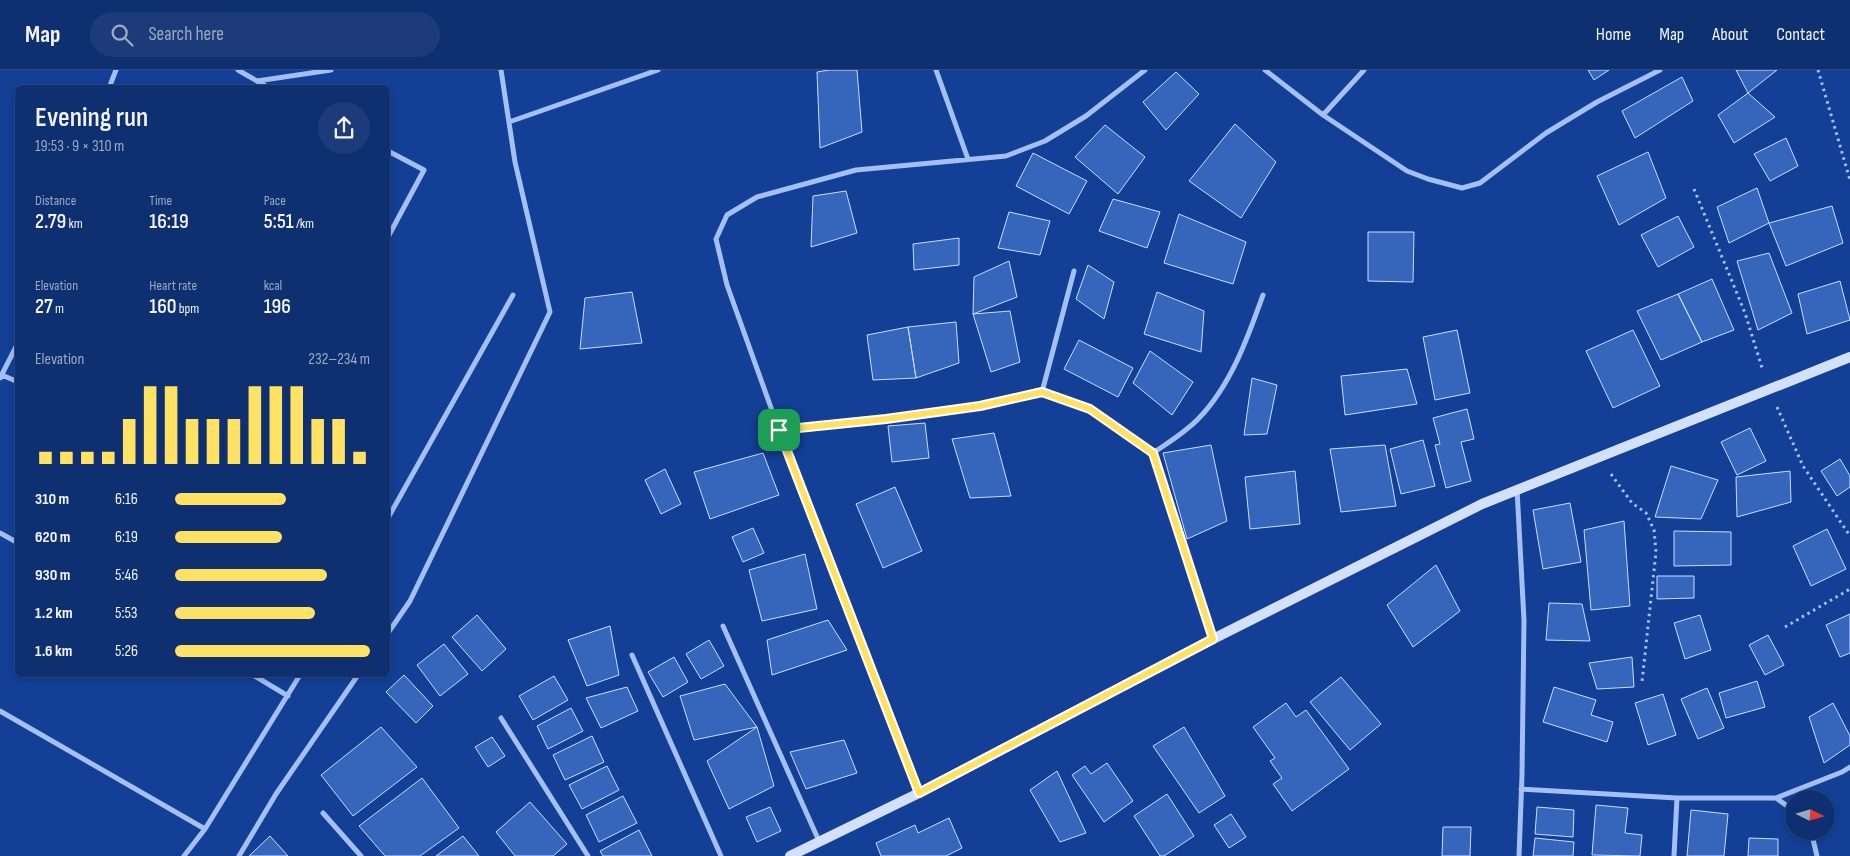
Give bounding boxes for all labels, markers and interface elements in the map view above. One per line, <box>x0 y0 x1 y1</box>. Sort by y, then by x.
search box <box>90 12 440 57</box>
text: Map <box>25 20 60 49</box>
icon: search <box>108 21 136 49</box>
text: Search here <box>148 23 224 46</box>
text: Home <box>1596 24 1631 45</box>
text: Map <box>1659 24 1684 45</box>
text: About <box>1712 24 1748 45</box>
text: Contact <box>1776 24 1825 45</box>
text: Evening run <box>35 101 148 134</box>
button: share <box>318 102 370 154</box>
text: 19:53 · 9 × 310 m <box>35 137 124 156</box>
text: Distance <box>35 192 76 209</box>
text: Time <box>149 192 172 209</box>
text: Pace <box>264 192 286 209</box>
text: 2.79 <box>35 209 66 234</box>
text: 16:19 <box>149 209 189 234</box>
text: 5:51 <box>264 209 294 234</box>
text: km <box>66 215 83 232</box>
text: /km <box>294 215 314 232</box>
text: Elevation <box>35 277 78 294</box>
text: Heart rate <box>149 277 197 294</box>
text: kcal <box>264 277 282 294</box>
text: 27 <box>35 294 53 319</box>
text: 160 <box>149 294 177 319</box>
text: 196 <box>264 294 291 319</box>
text: m <box>53 300 64 317</box>
text: bpm <box>177 300 199 317</box>
text: Elevation <box>35 350 84 369</box>
text: 232–234 m <box>308 350 370 369</box>
pin <box>758 409 800 451</box>
icon: arrive <box>765 416 793 444</box>
text: 310 m <box>35 490 69 509</box>
text: 6:16 <box>115 490 138 509</box>
text: 620 m <box>35 528 70 547</box>
text: 6:19 <box>115 528 138 547</box>
text: 930 m <box>35 566 70 585</box>
text: 5:46 <box>115 566 138 585</box>
text: 1.2 km <box>35 604 73 623</box>
text: 5:53 <box>115 604 138 623</box>
text: 1.6 km <box>35 642 72 661</box>
text: 5:26 <box>115 642 138 661</box>
north arrow <box>1785 790 1835 840</box>
map controls <box>1785 790 1835 840</box>

